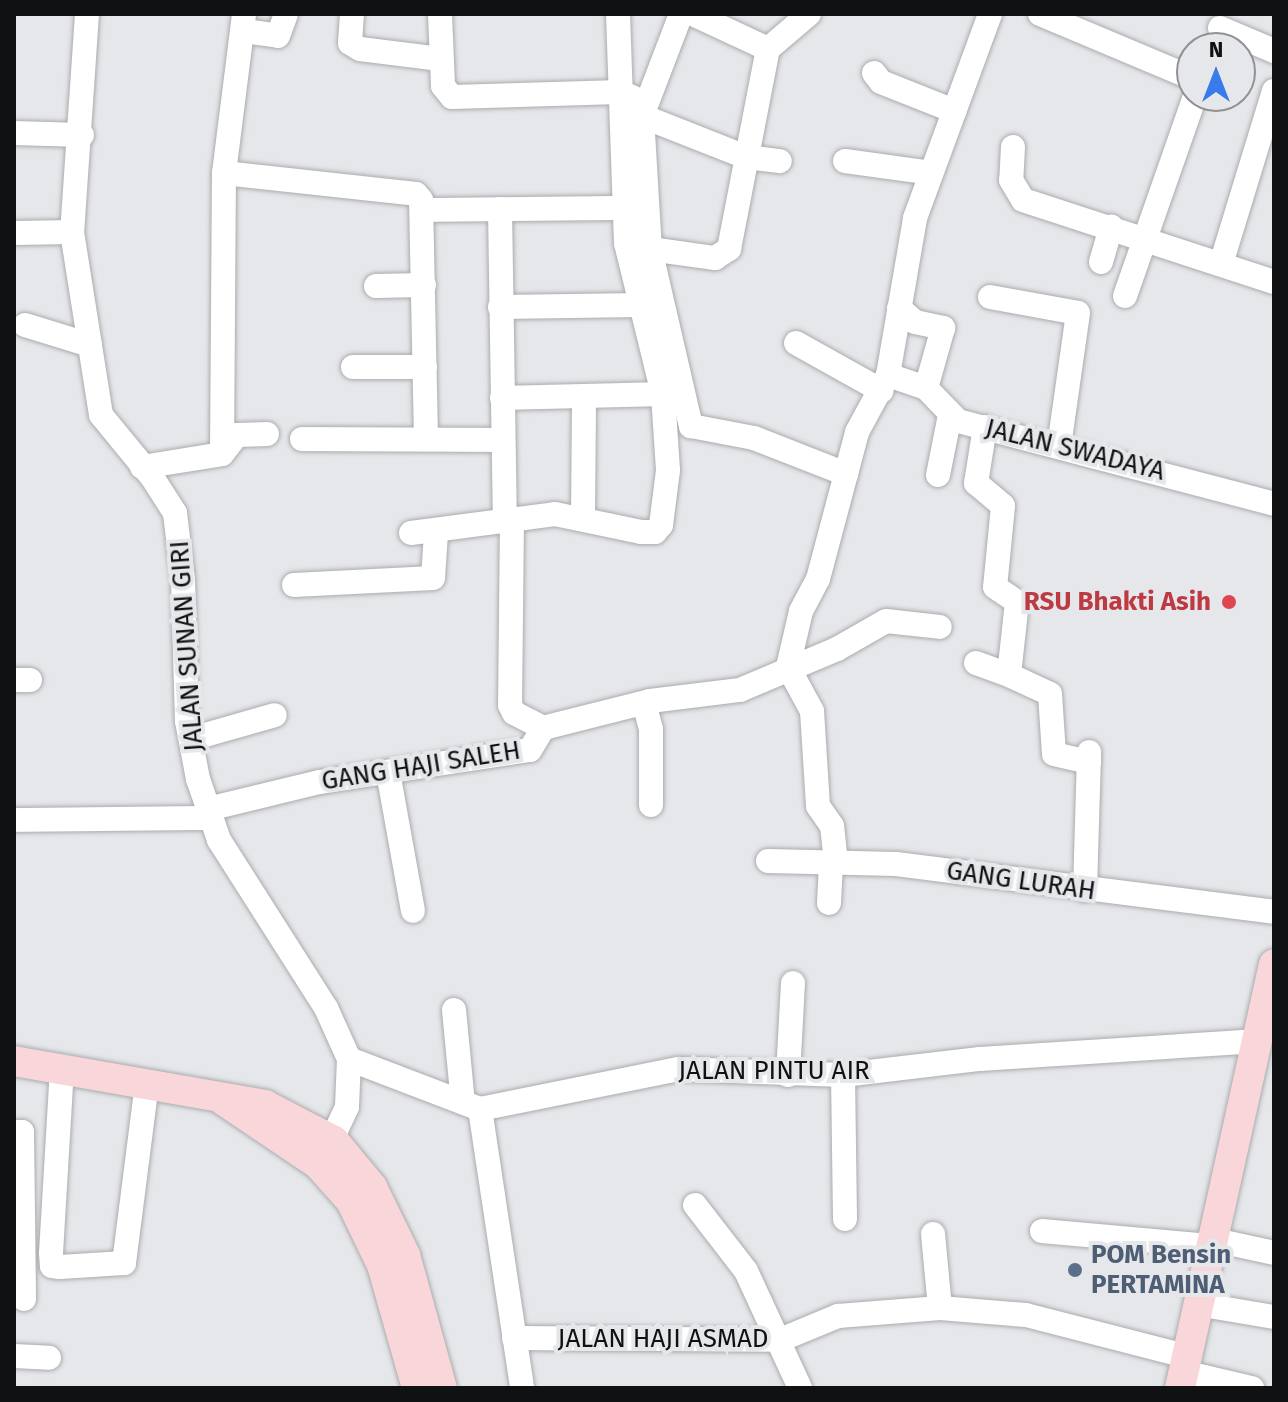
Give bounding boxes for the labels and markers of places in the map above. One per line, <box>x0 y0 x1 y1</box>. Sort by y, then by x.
place label: RSU Bhakti Asih <box>1024 586 1211 618</box>
marker: RSU Bhakti Asih <box>1218 591 1240 613</box>
place label: POM Bensin PERTAMINA <box>1091 1239 1231 1300</box>
marker: POM Bensin PERTAMINA <box>1066 1261 1084 1279</box>

